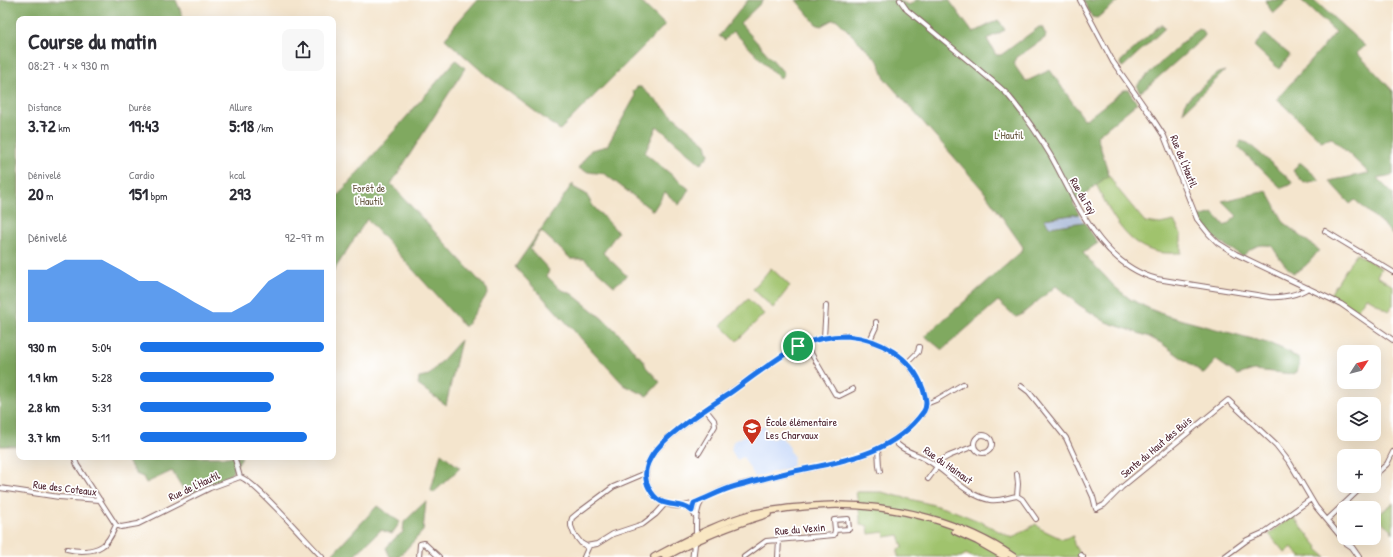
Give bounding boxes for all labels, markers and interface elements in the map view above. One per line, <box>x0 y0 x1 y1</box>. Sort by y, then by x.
text: Course du matin <box>28 26 157 56</box>
button: share <box>282 29 324 71</box>
text: 08:27 · 4 × 930 m <box>28 56 109 74</box>
text: Distance <box>28 100 62 114</box>
text: Durée <box>129 100 151 114</box>
text: Allure <box>229 100 252 114</box>
text: 3.72 <box>28 114 56 137</box>
text: 19:43 <box>129 114 159 137</box>
text: 5:18 <box>229 114 254 137</box>
text: km <box>56 121 70 135</box>
text: /km <box>254 121 273 135</box>
park label: L'Hautil <box>995 128 1024 142</box>
street label: Rue de l'Hautil <box>1167 133 1201 189</box>
text: Dénivelé <box>28 168 61 182</box>
text: Cardio <box>129 168 154 182</box>
text: kcal <box>229 168 245 182</box>
street label: Rue du Faÿ <box>1067 175 1099 217</box>
park label: Forêt de l'Hautil <box>352 181 386 208</box>
text: 20 <box>28 182 44 205</box>
text: 151 <box>129 182 148 205</box>
text: 293 <box>229 182 251 205</box>
text: m <box>44 189 54 203</box>
text: bpm <box>148 189 167 203</box>
text: Dénivelé <box>28 228 67 246</box>
text: 92–97 m <box>285 228 324 246</box>
pin <box>781 329 815 363</box>
icon: arrive <box>787 335 809 357</box>
text: 930 m <box>28 338 56 356</box>
text: 5:04 <box>92 338 111 356</box>
north arrow <box>1337 345 1381 389</box>
map controls <box>1337 345 1381 545</box>
text: 1.9 km <box>28 368 58 386</box>
text: 5:28 <box>92 368 112 386</box>
button: layers <box>1337 397 1381 441</box>
text: 2.8 km <box>28 398 60 416</box>
text: 5:31 <box>92 398 111 416</box>
street label: Sente du Haut des Buis <box>1118 413 1194 481</box>
place label: École élémentaire Les Charvaux <box>766 415 838 442</box>
school or university icon: École élémentaire Les Charvaux <box>741 417 763 445</box>
text: 3.7 km <box>28 428 60 446</box>
text: 5:11 <box>92 428 110 446</box>
street label: Rue du Hainaut <box>921 443 975 487</box>
button: + <box>1337 449 1381 493</box>
street label: Rue de l'Hautil <box>166 468 222 504</box>
street label: Rue des Coteaux <box>32 477 98 499</box>
button: − <box>1337 501 1381 545</box>
street label: Rue du Vexin <box>774 520 826 538</box>

